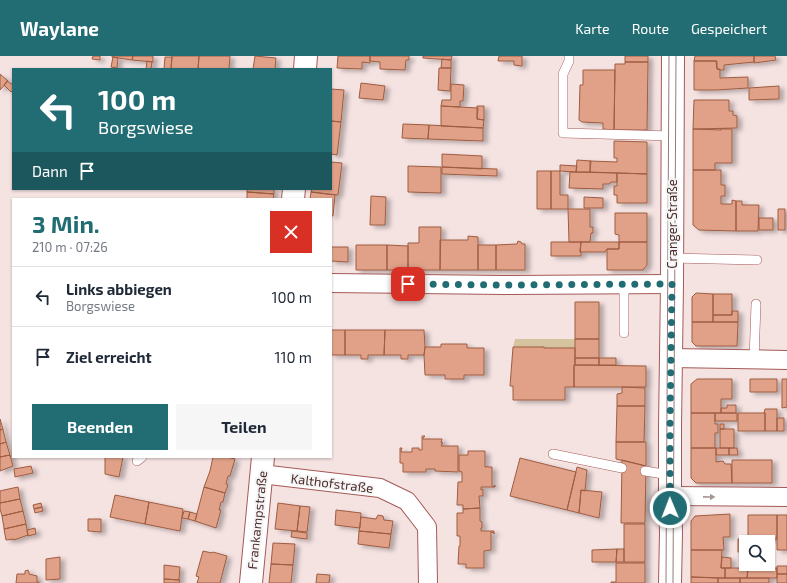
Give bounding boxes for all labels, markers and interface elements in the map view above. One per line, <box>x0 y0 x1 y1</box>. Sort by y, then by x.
text: Waylane <box>20 17 99 40</box>
text: Karte <box>575 20 610 37</box>
text: Route <box>632 20 669 37</box>
text: Gespeichert <box>691 20 767 37</box>
text: 100 m <box>98 82 176 116</box>
icon: left <box>32 84 84 136</box>
text: Borgswiese <box>98 116 194 138</box>
icon: arrive <box>76 160 98 182</box>
text: Dann <box>32 162 68 180</box>
street label: Cranger Straße <box>664 179 680 269</box>
text: 3 Min. <box>32 209 100 238</box>
button: close <box>270 211 312 253</box>
text: 210 m · 07:26 <box>32 239 108 255</box>
pin <box>391 267 425 301</box>
icon: arrive <box>397 273 419 295</box>
text: Links abbiegen <box>66 280 172 298</box>
icon: left <box>32 286 54 308</box>
text: 100 m <box>271 288 312 306</box>
text: Borgswiese <box>66 298 135 314</box>
icon: arrive <box>32 346 54 368</box>
text: Ziel erreicht <box>66 348 152 366</box>
text: 110 m <box>275 348 312 366</box>
button: Beenden <box>32 404 168 450</box>
button: Teilen <box>176 404 312 450</box>
street label: Frankampstraße <box>244 470 270 570</box>
street label: Kalthofstraße <box>290 470 374 496</box>
position arrow <box>649 487 691 529</box>
one-way arrow <box>703 494 716 500</box>
map controls <box>739 535 775 571</box>
button: search <box>739 535 775 571</box>

